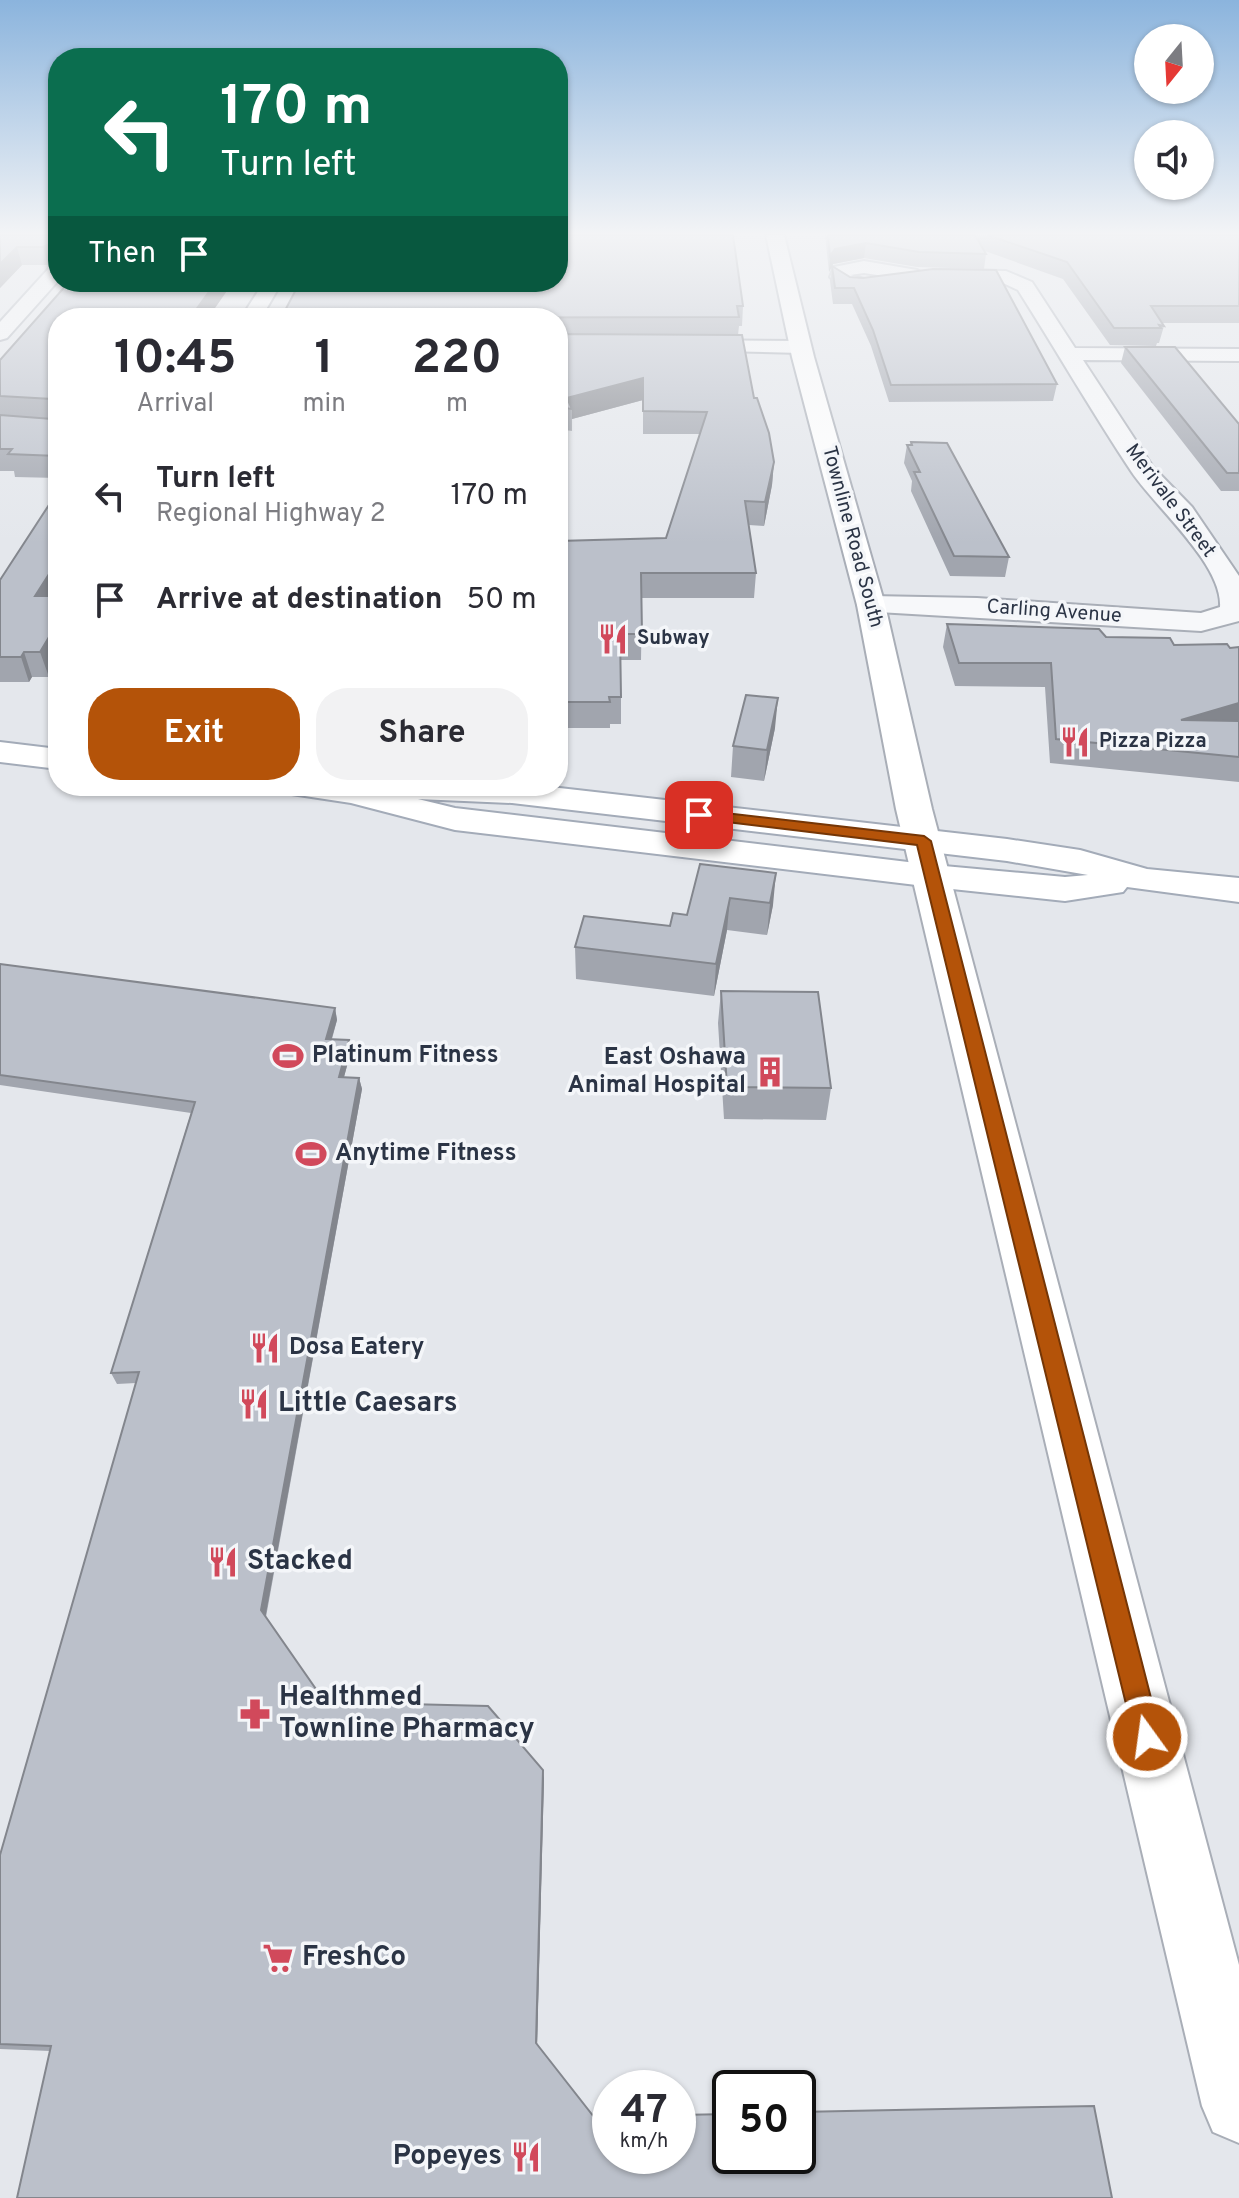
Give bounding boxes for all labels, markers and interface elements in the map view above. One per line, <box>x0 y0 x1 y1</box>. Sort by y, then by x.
north arrow <box>1134 24 1214 104</box>
map controls <box>1134 24 1214 200</box>
text: 170 m <box>220 74 372 144</box>
icon: left <box>88 80 192 184</box>
button: sound <box>1134 120 1214 200</box>
text: Turn left <box>220 143 357 189</box>
icon: arrive <box>172 232 216 276</box>
text: Then <box>88 236 156 273</box>
text: 10:45 <box>114 330 237 390</box>
text: 1 <box>315 330 334 390</box>
text: 220 <box>412 330 502 390</box>
text: Arrival <box>137 388 214 421</box>
text: min <box>303 388 346 421</box>
text: m <box>446 388 468 421</box>
street label: Merivale Street <box>1119 439 1221 563</box>
street label: Townline Road South <box>815 443 889 631</box>
text: Turn left <box>156 461 276 498</box>
icon: left <box>88 474 132 518</box>
text: 170 m <box>450 478 528 515</box>
text: Regional Highway 2 <box>156 498 386 531</box>
icon: arrive <box>88 578 132 622</box>
text: Arrive at destination <box>156 582 442 619</box>
text: 50 m <box>466 582 537 619</box>
street label: Carling Avenue <box>986 594 1122 630</box>
restaurant icon: Subway <box>596 622 630 656</box>
place label: Subway <box>637 626 710 652</box>
button: Exit <box>88 688 300 780</box>
button: Share <box>316 688 528 780</box>
restaurant icon: Pizza Pizza <box>1058 725 1092 759</box>
place label: Pizza Pizza <box>1099 729 1207 755</box>
pin <box>665 781 733 849</box>
icon: arrive <box>677 793 721 837</box>
sports icon: Platinum Fitness <box>271 1039 305 1073</box>
place label: Platinum Fitness <box>312 1041 499 1071</box>
place label: East Oshawa Animal Hospital <box>568 1043 746 1101</box>
building icon: East Oshawa Animal Hospital <box>753 1055 787 1089</box>
sports icon: Anytime Fitness <box>294 1137 328 1171</box>
place label: Anytime Fitness <box>335 1139 517 1169</box>
restaurant icon: Dosa Eatery <box>248 1331 282 1365</box>
place label: Dosa Eatery <box>289 1333 424 1363</box>
place label: Little Caesars <box>278 1386 458 1422</box>
restaurant icon: Little Caesars <box>237 1387 271 1421</box>
place label: Stacked <box>247 1544 353 1580</box>
restaurant icon: Stacked <box>206 1545 240 1579</box>
place label: Healthmed Townline Pharmacy <box>279 1680 535 1748</box>
position arrow <box>1105 1695 1189 1779</box>
pharmacy icon: Healthmed Townline Pharmacy <box>238 1697 272 1731</box>
place label: FreshCo <box>302 1940 406 1976</box>
supermarket icon: FreshCo <box>261 1941 295 1975</box>
speed limit sign: 50 <box>712 2070 816 2174</box>
text: 47 <box>620 2087 668 2137</box>
text: km/h <box>620 2129 668 2155</box>
place label: Popeyes <box>393 2139 502 2175</box>
restaurant icon: Popeyes <box>509 2140 543 2174</box>

